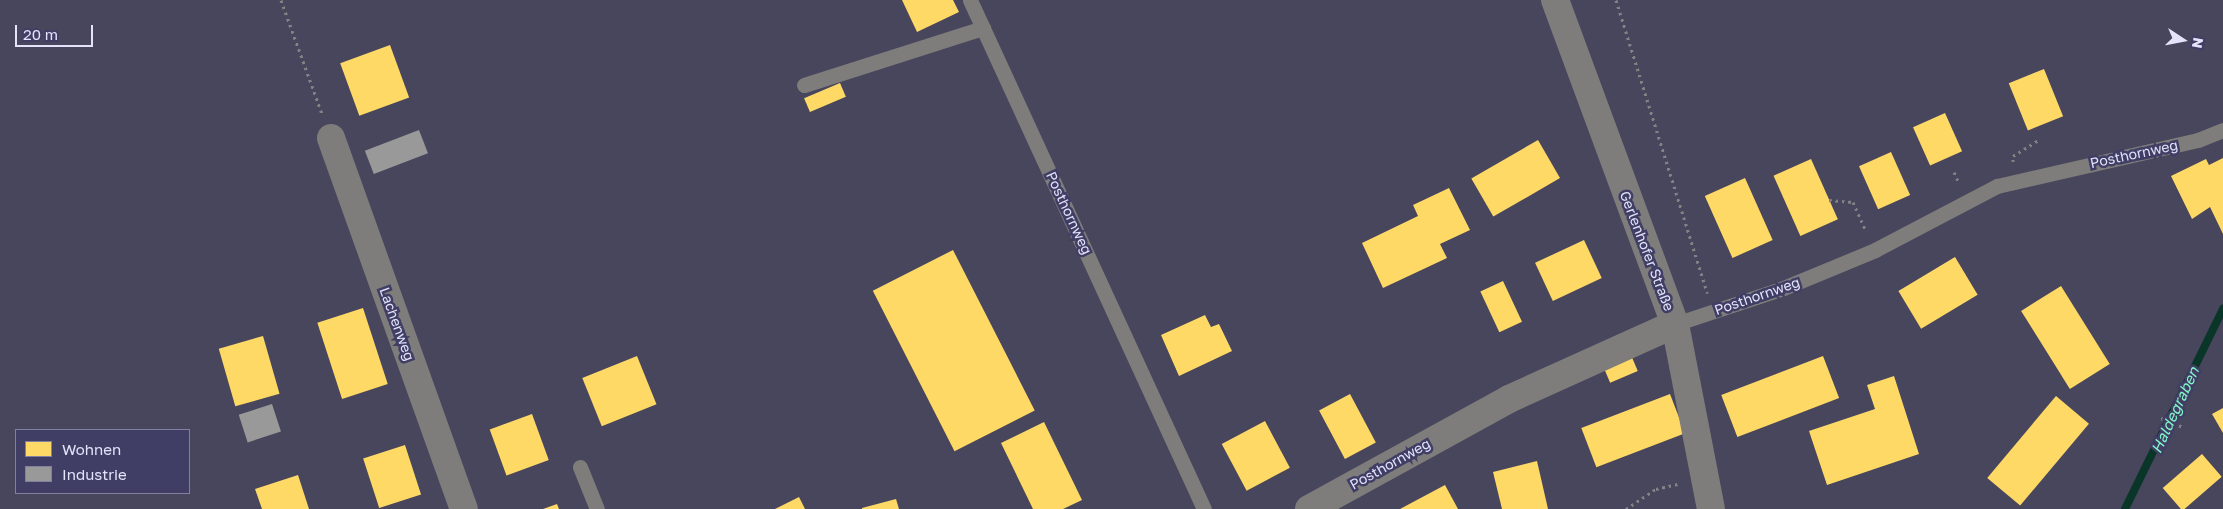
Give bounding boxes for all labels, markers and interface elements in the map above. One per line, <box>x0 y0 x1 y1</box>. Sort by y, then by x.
scale bar <box>18 15 95 47</box>
north arrow <box>2158 15 2208 65</box>
text: 20 m <box>23 25 58 43</box>
text: N <box>2189 36 2208 50</box>
street label: Posthornweg <box>2089 136 2179 172</box>
street label: Posthornweg <box>1043 169 1095 257</box>
street label: Gerlenhofer Straße <box>1616 189 1678 313</box>
street label: Posthornweg <box>1712 274 1802 318</box>
street label: Lachenweg <box>376 285 418 363</box>
water label: Haldegraben <box>2147 364 2203 456</box>
legend <box>15 429 190 494</box>
street label: Posthornweg <box>1347 435 1433 493</box>
text: Wohnen <box>62 440 121 458</box>
text: Industrie <box>62 465 127 483</box>

